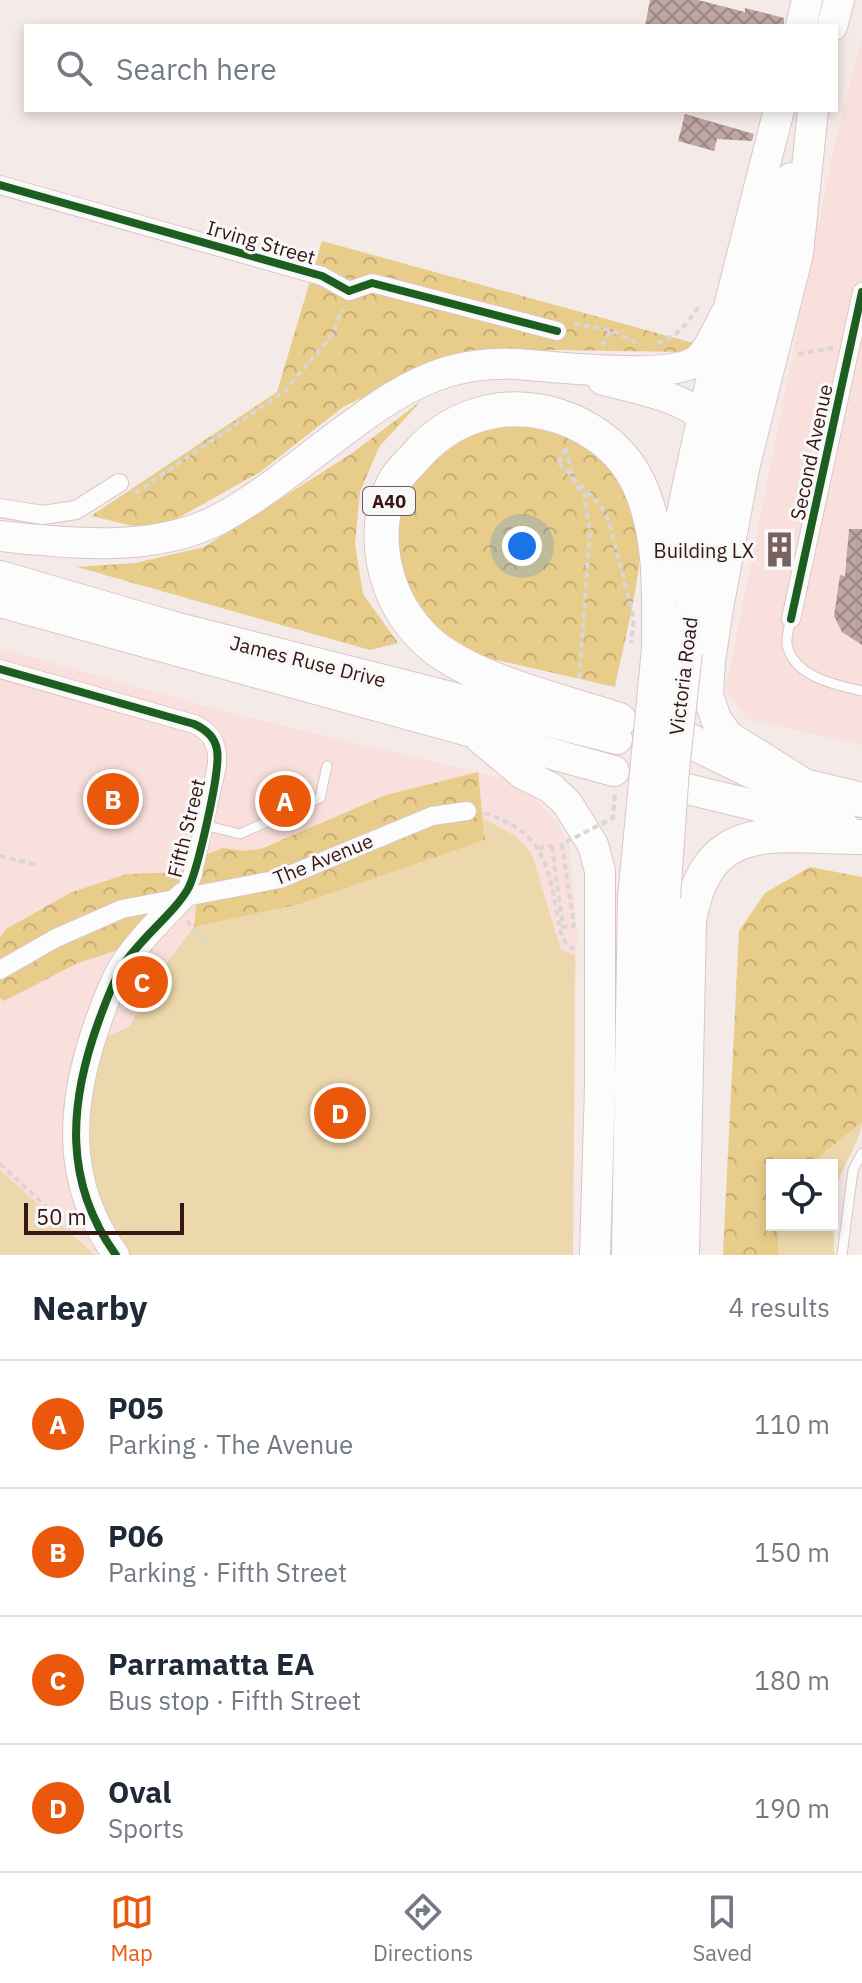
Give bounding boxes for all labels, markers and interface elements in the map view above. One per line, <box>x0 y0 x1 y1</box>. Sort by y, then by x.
search box <box>24 24 838 112</box>
icon: search <box>52 46 96 90</box>
text: Search here <box>116 49 277 88</box>
street label: Irving Street <box>204 214 318 270</box>
street label: Second Avenue <box>783 382 839 522</box>
road number: A40 <box>363 487 415 515</box>
your location <box>502 526 542 566</box>
building icon: Building LX <box>761 531 799 569</box>
place label: Building LX <box>654 537 754 564</box>
street label: Victoria Road <box>662 615 704 737</box>
street label: James Ruse Drive <box>227 629 389 693</box>
pin: B <box>87 769 139 829</box>
pin: A <box>259 771 311 831</box>
street label: Fifth Street <box>161 776 211 880</box>
street label: The Avenue <box>269 827 377 891</box>
pin: C <box>116 952 168 1012</box>
pin: D <box>314 1083 366 1143</box>
map controls <box>766 1159 838 1231</box>
button: locate <box>766 1159 838 1231</box>
scale bar <box>24 1199 184 1235</box>
text: 50 m <box>36 1202 87 1231</box>
text: Nearby <box>32 1285 147 1329</box>
text: 4 results <box>728 1290 830 1324</box>
text: P05 <box>108 1388 164 1427</box>
text: A <box>49 1407 67 1441</box>
text: 110 m <box>754 1407 830 1441</box>
text: Parking · The Avenue <box>108 1427 353 1461</box>
text: P06 <box>108 1516 164 1555</box>
text: B <box>49 1535 67 1569</box>
text: 150 m <box>754 1535 830 1569</box>
text: Parking · Fifth Street <box>108 1555 347 1589</box>
text: Parramatta EA <box>108 1644 315 1683</box>
text: C <box>50 1663 66 1697</box>
text: 180 m <box>754 1663 830 1697</box>
text: Bus stop · Fifth Street <box>108 1683 361 1717</box>
text: Oval <box>108 1772 171 1811</box>
text: D <box>49 1791 67 1825</box>
text: 190 m <box>754 1791 830 1825</box>
text: Sports <box>108 1811 184 1845</box>
tab: Map <box>110 1890 154 1967</box>
tab: Directions <box>373 1890 473 1967</box>
tab: Saved <box>692 1890 752 1967</box>

